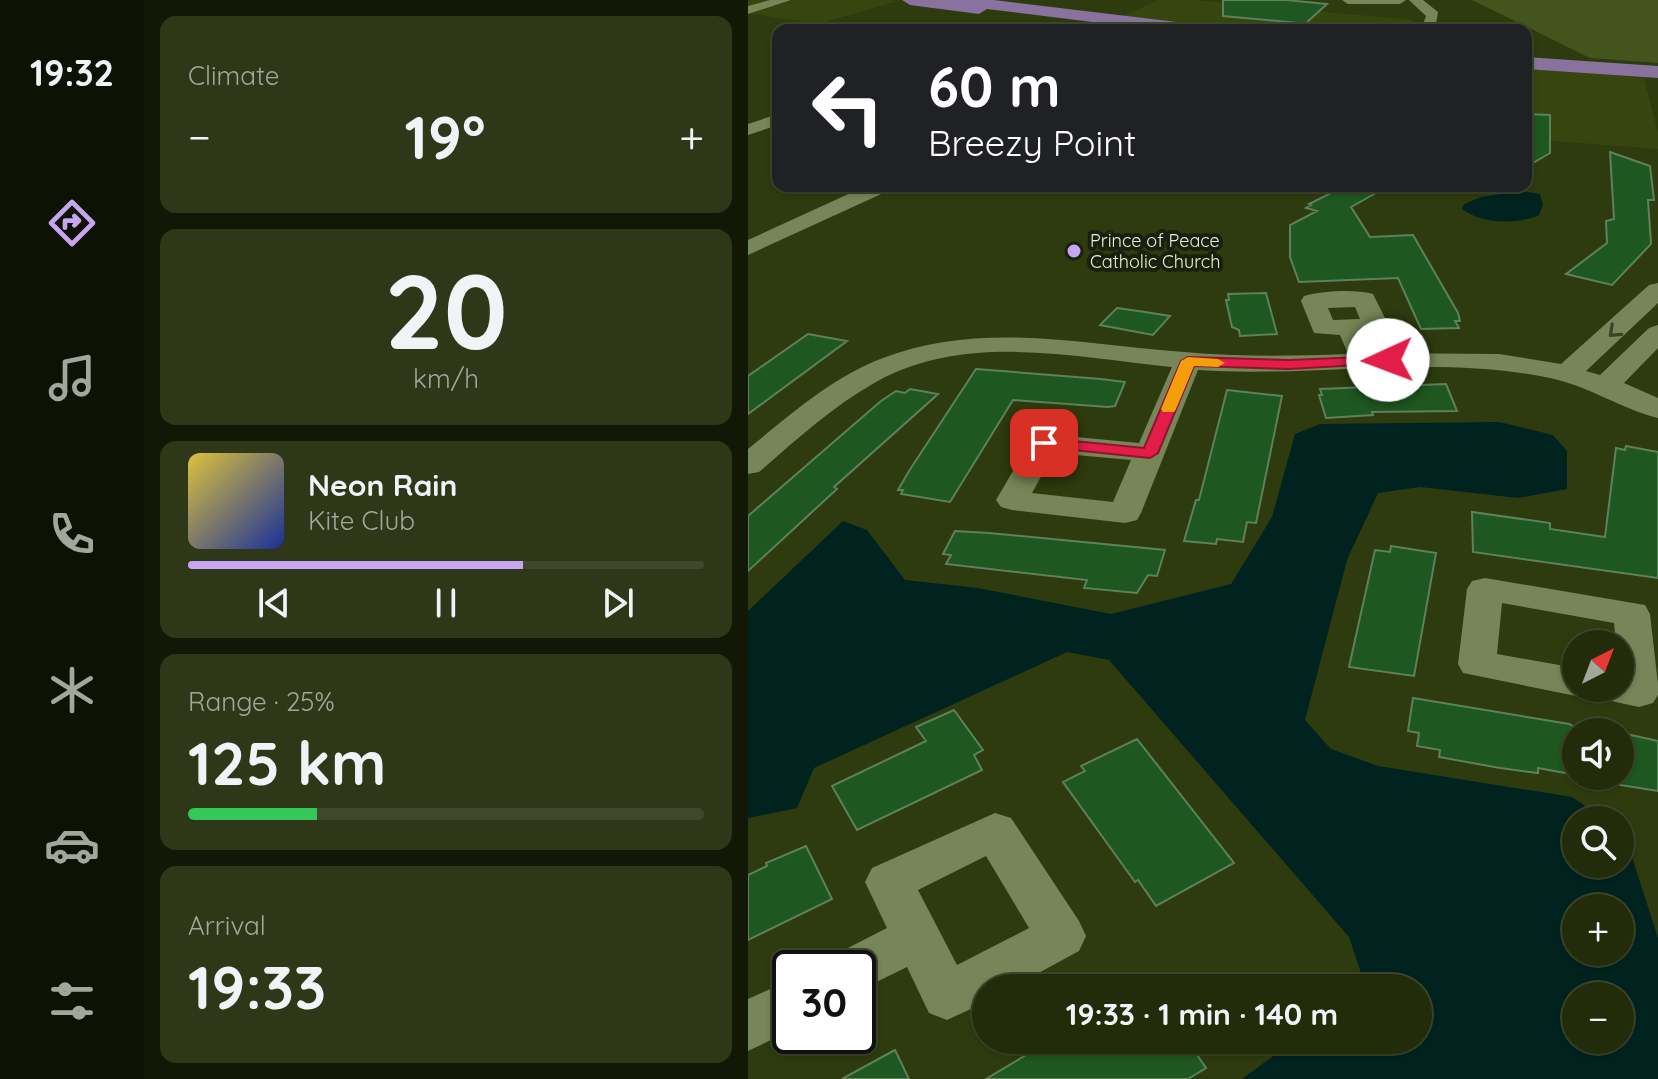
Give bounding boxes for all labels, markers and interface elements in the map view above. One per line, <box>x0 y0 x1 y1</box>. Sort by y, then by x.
text: 19:32 <box>30 50 114 95</box>
text: 60 m <box>928 51 1061 121</box>
icon: left <box>796 56 900 160</box>
text: Climate <box>188 59 279 92</box>
text: 19° <box>405 99 486 174</box>
text: − <box>188 109 211 164</box>
text: + <box>679 109 704 164</box>
text: Breezy Point <box>928 120 1136 165</box>
icon: directions <box>44 195 100 251</box>
place label: Prince of Peace Catholic Church <box>1090 229 1220 273</box>
marker: Prince of Peace Catholic Church <box>1065 242 1083 260</box>
text: 20 <box>384 245 508 375</box>
position arrow <box>1346 318 1430 402</box>
one-way arrow <box>1609 322 1623 337</box>
icon: music <box>44 350 100 406</box>
text: km/h <box>413 362 479 395</box>
pin <box>1010 409 1078 477</box>
icon: arrive <box>1022 421 1066 465</box>
text: Neon Rain <box>308 466 457 504</box>
text: Kite Club <box>308 504 415 537</box>
icon: phone <box>44 506 100 562</box>
icon: previous <box>252 581 296 625</box>
icon: pause <box>424 581 468 625</box>
icon: next <box>596 581 640 625</box>
north arrow <box>1562 630 1634 702</box>
map controls <box>1562 630 1634 1054</box>
icon: climate <box>44 662 100 718</box>
text: Range · 25% <box>188 685 335 718</box>
button: sound <box>1562 718 1634 790</box>
text: 125 km <box>188 725 386 800</box>
button: search <box>1562 806 1634 878</box>
icon: car <box>44 817 100 873</box>
button: + <box>1562 894 1634 966</box>
text: Arrival <box>188 909 266 942</box>
text: 19:33 <box>188 949 326 1024</box>
speed limit sign: 30 <box>772 950 876 1054</box>
icon: filters <box>44 973 100 1029</box>
button: − <box>1562 982 1634 1054</box>
text: 19:33 · 1 min · 140 m <box>1066 995 1338 1033</box>

